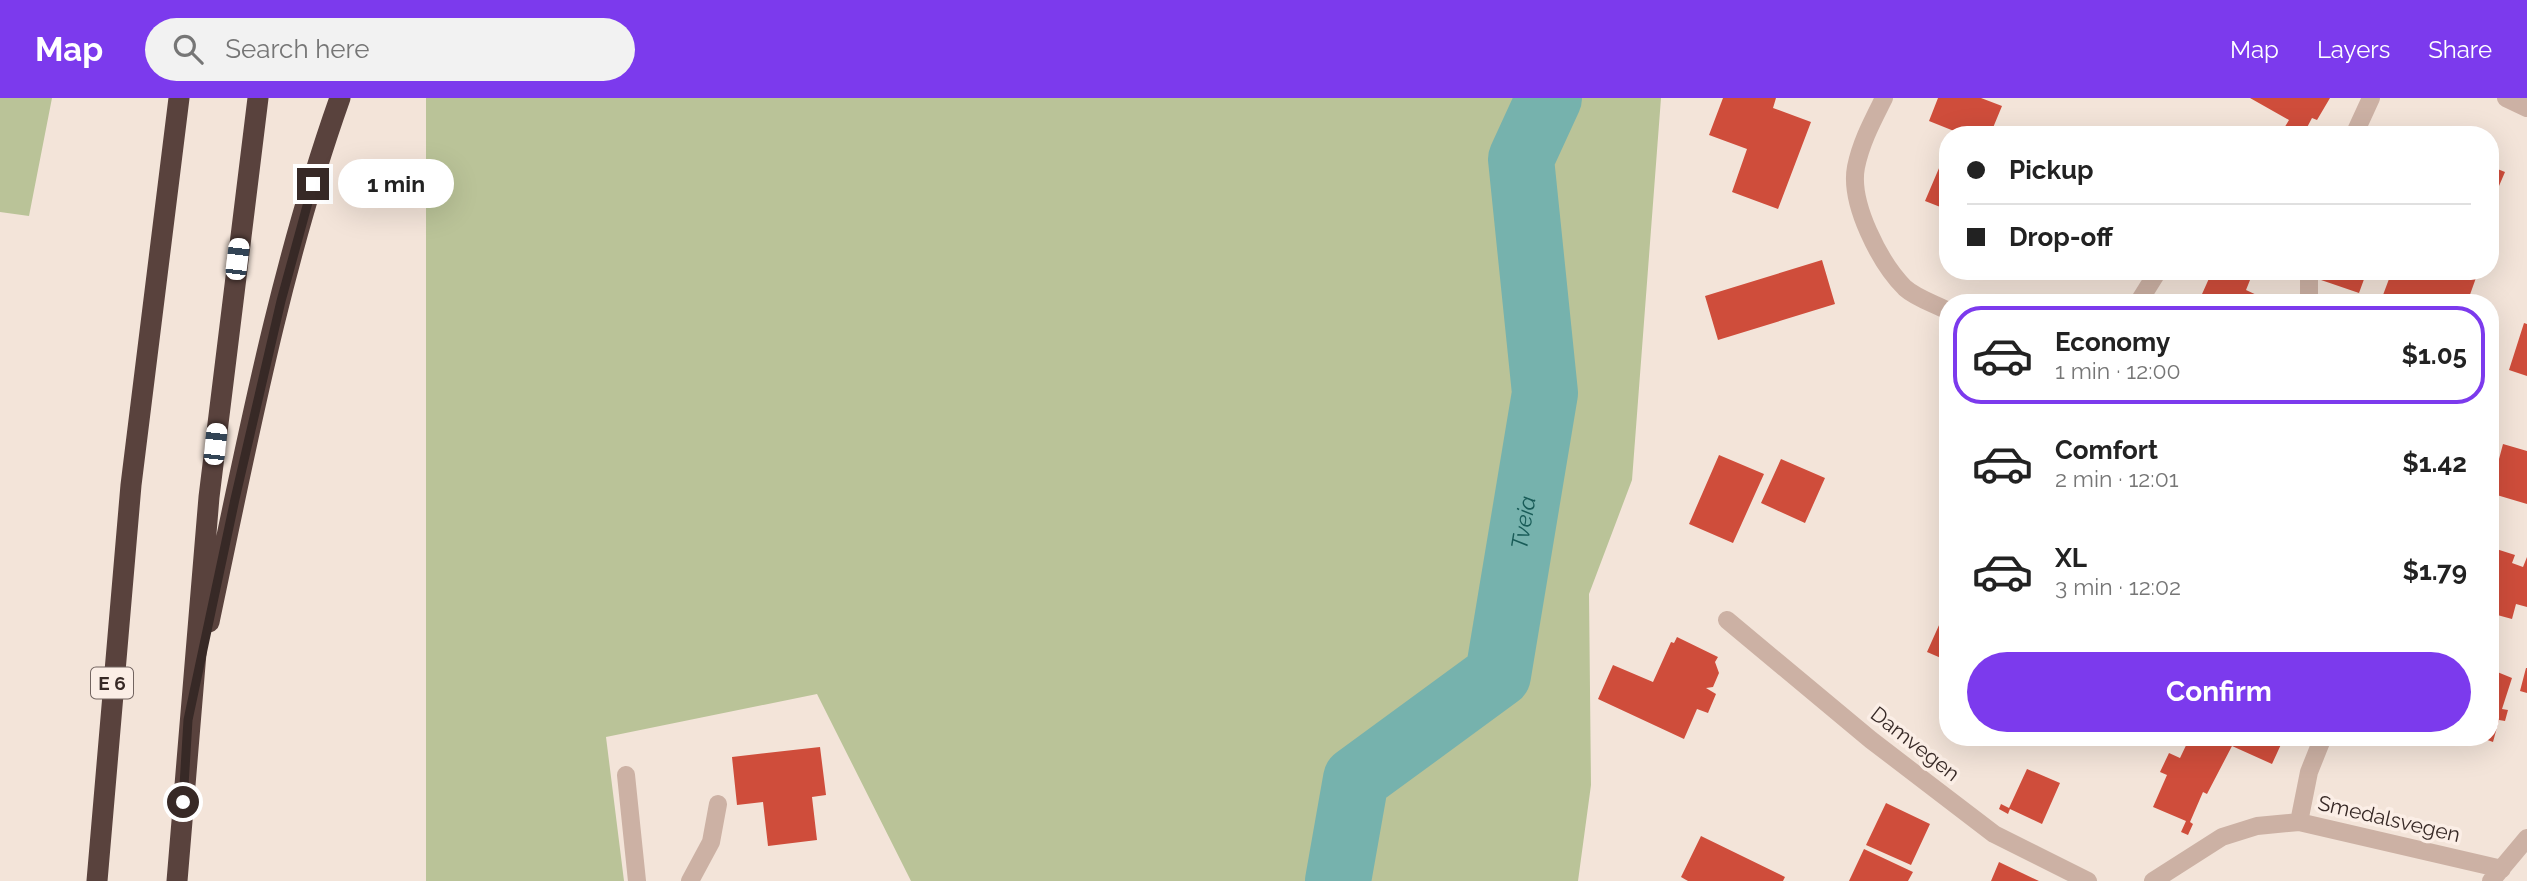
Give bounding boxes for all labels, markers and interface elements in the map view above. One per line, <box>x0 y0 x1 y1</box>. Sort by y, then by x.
search box <box>145 18 635 81</box>
text: Map <box>35 30 103 69</box>
icon: search <box>169 30 207 68</box>
text: Search here <box>225 34 370 64</box>
text: Map <box>2230 35 2279 64</box>
text: Layers <box>2317 35 2390 64</box>
text: Share <box>2428 35 2492 64</box>
text: Pickup <box>2009 155 2094 185</box>
callout: 1 min <box>338 160 453 208</box>
route end <box>297 168 329 200</box>
text: 1 min <box>367 170 425 197</box>
text: Drop-off <box>2009 222 2113 252</box>
car <box>225 237 250 281</box>
icon: car <box>1971 324 2034 387</box>
text: Economy <box>2055 327 2170 357</box>
text: $1.05 <box>2401 340 2467 370</box>
text: 1 min · 12:00 <box>2055 357 2181 384</box>
car <box>203 422 228 466</box>
icon: car <box>1971 432 2034 495</box>
text: Comfort <box>2055 435 2158 465</box>
text: $1.42 <box>2402 448 2467 478</box>
text: 2 min · 12:01 <box>2055 465 2179 492</box>
water label: Tveia <box>1505 494 1541 551</box>
icon: car <box>1971 540 2034 603</box>
text: XL <box>2055 543 2087 573</box>
text: $1.79 <box>2402 556 2467 586</box>
text: 3 min · 12:02 <box>2055 573 2181 600</box>
button: Confirm <box>1967 652 2471 732</box>
road number: E 6 <box>91 668 133 698</box>
street label: Damvegen <box>1866 701 1965 786</box>
route start <box>167 786 199 818</box>
street label: Smedalsvegen <box>2316 790 2463 847</box>

